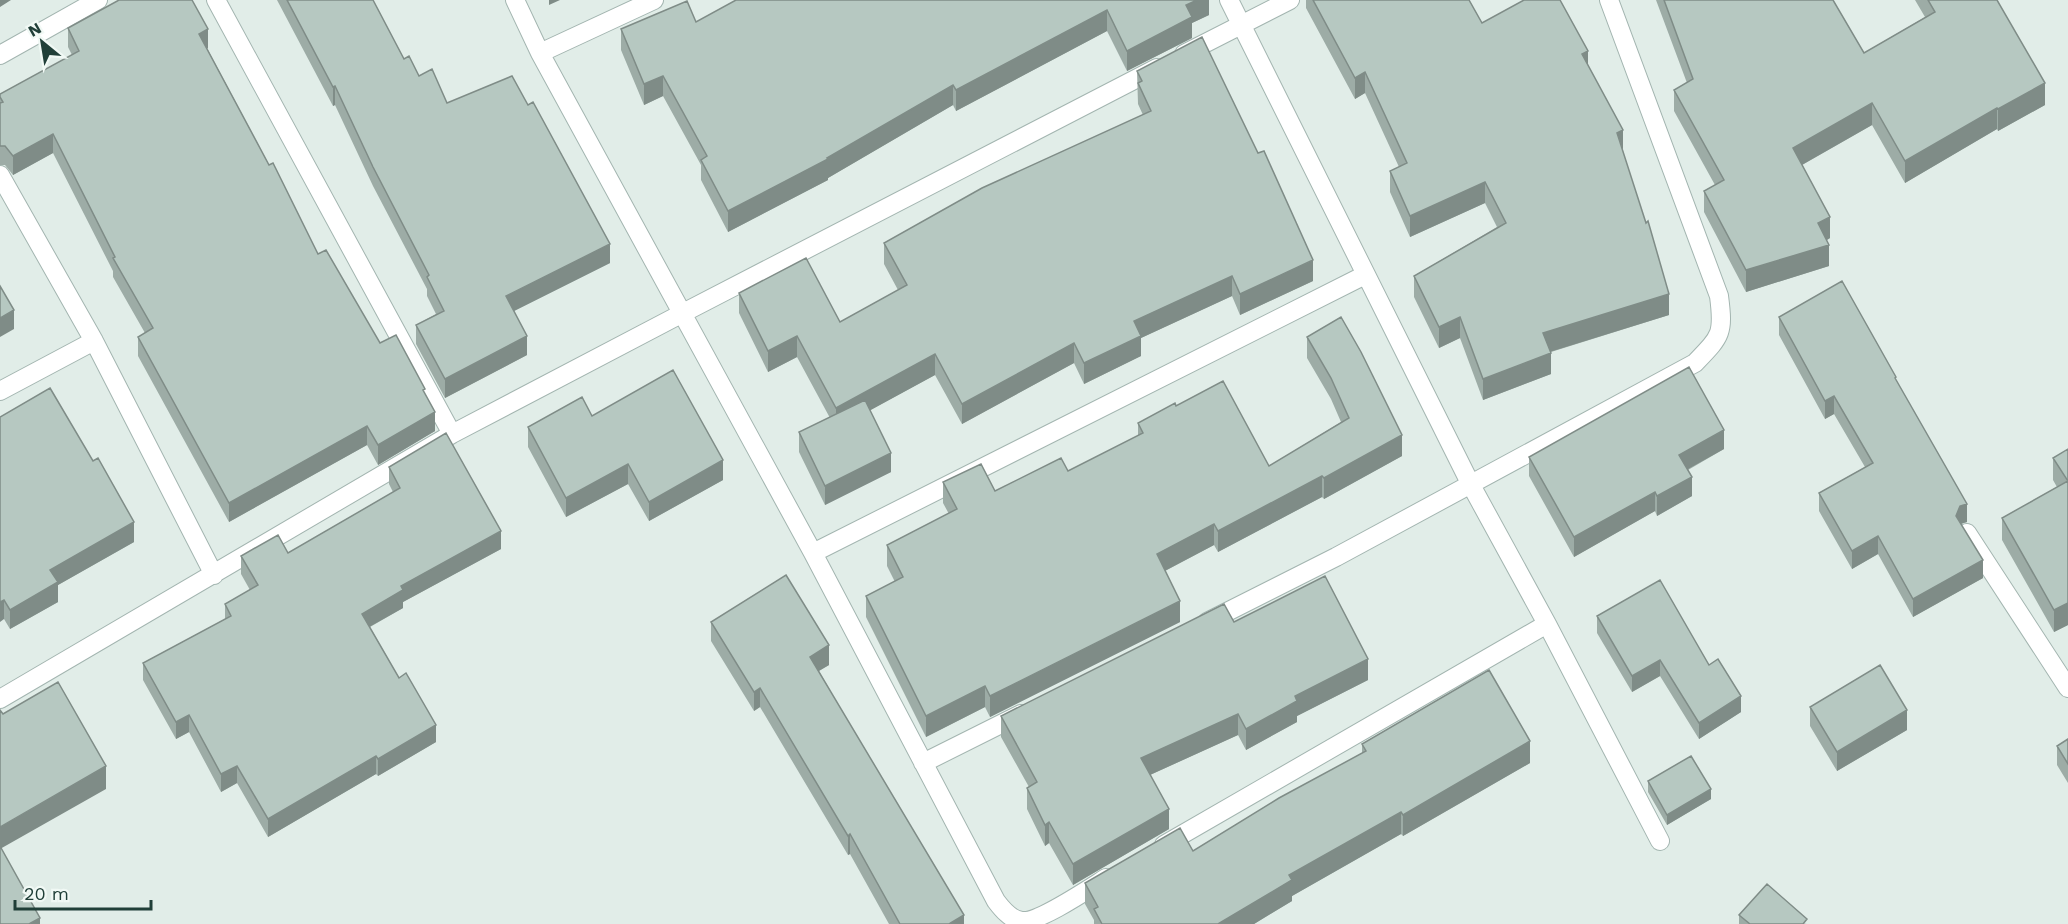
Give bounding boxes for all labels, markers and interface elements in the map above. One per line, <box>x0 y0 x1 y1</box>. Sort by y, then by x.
north arrow <box>12 12 72 72</box>
text: N <box>25 18 45 41</box>
scale bar <box>15 873 152 911</box>
text: 20 m <box>24 883 69 904</box>

